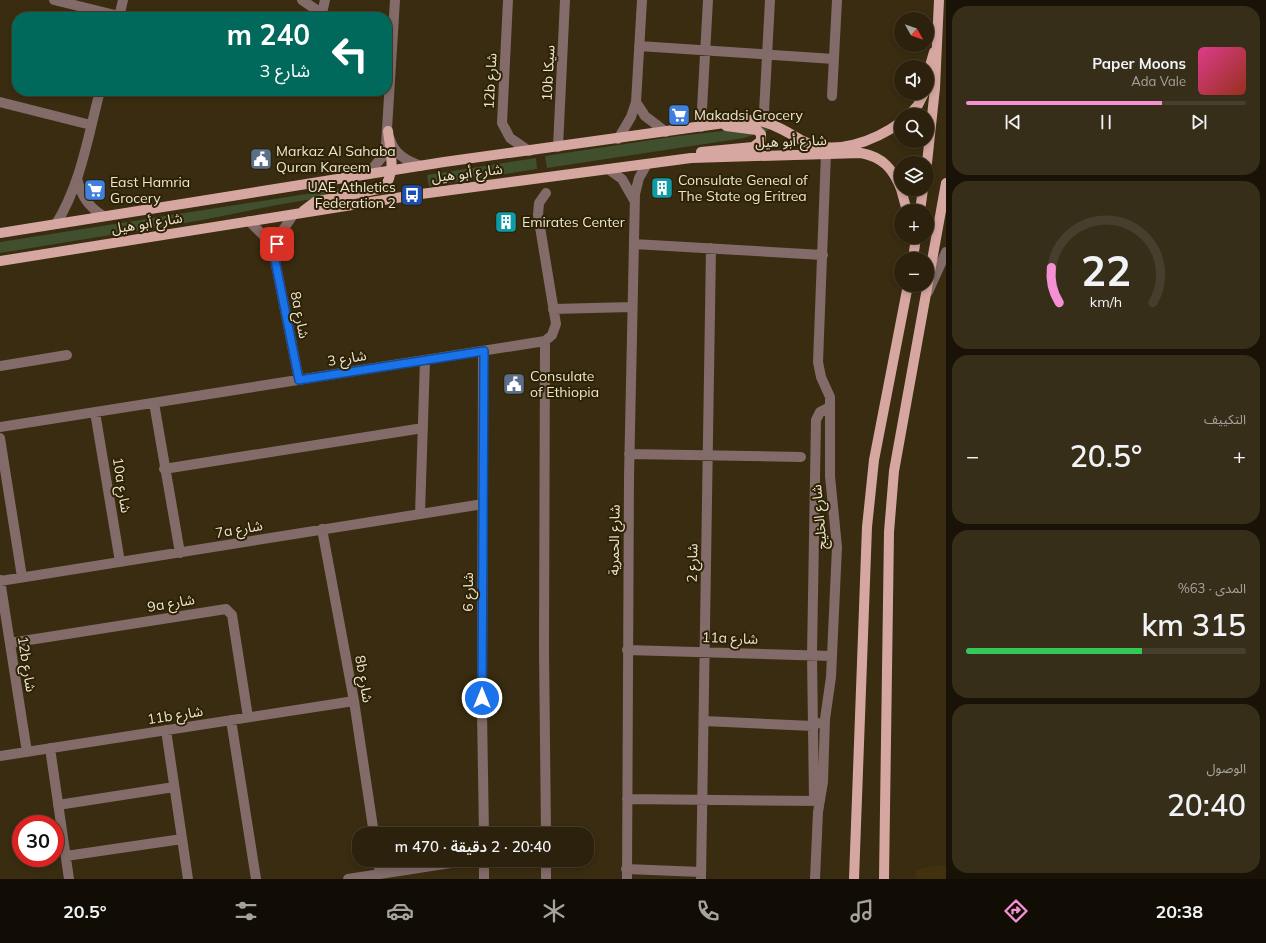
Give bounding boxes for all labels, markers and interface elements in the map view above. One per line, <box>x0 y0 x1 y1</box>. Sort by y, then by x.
north arrow <box>894 12 934 52</box>
map controls <box>894 12 934 292</box>
text: 240 m <box>227 17 310 52</box>
icon: left <box>324 28 376 80</box>
street label: 10b سيكا <box>538 44 558 102</box>
street label: 12b شارع <box>480 52 502 110</box>
text: Paper Moons <box>1092 54 1186 73</box>
text: شارع 3 <box>259 59 310 82</box>
button: sound <box>894 60 934 100</box>
text: Ada Vale <box>1131 73 1186 89</box>
supermarket icon: Makadsi Grocery <box>666 102 692 128</box>
place label: Makadsi Grocery <box>694 106 803 124</box>
button: search <box>894 108 934 148</box>
icon: previous <box>1002 111 1024 133</box>
icon: pause <box>1095 111 1117 133</box>
icon: next <box>1188 111 1210 133</box>
street label: شارع أبو هيل <box>755 131 827 153</box>
place label: Markaz Al Sahaba Quran Kareem <box>276 142 396 176</box>
public building icon: Markaz Al Sahaba Quran Kareem <box>248 146 274 172</box>
button: layers <box>894 156 934 196</box>
street label: شارع أبو هيل <box>430 160 504 188</box>
place label: Consulate Geneal of The State og Eritrea <box>678 171 808 205</box>
place label: East Hamria Grocery <box>110 173 190 207</box>
building icon: Consulate Geneal of The State og Eritrea <box>649 175 675 201</box>
supermarket icon: East Hamria Grocery <box>82 177 108 203</box>
place label: UAE Athletics Federation 2 <box>307 178 396 212</box>
bus stop icon: UAE Athletics Federation 2 <box>399 182 425 208</box>
button: + <box>894 204 934 244</box>
street label: شارع أبو هيل <box>110 208 184 239</box>
building icon: Emirates Center <box>493 209 519 235</box>
place label: Emirates Center <box>522 213 626 231</box>
pin <box>260 227 294 261</box>
icon: arrive <box>266 233 288 255</box>
text: 22 <box>1081 244 1131 296</box>
button: − <box>894 252 934 292</box>
street label: 8a شارع <box>285 290 313 341</box>
text: km/h <box>1090 292 1122 310</box>
street label: شارع 3 <box>326 346 368 372</box>
place label: Consulate of Ethiopia <box>530 367 599 401</box>
public building icon: Consulate of Ethiopia <box>501 371 527 397</box>
text: التكييف <box>1204 411 1246 427</box>
text: 20.5° <box>1070 437 1142 475</box>
text: − <box>966 442 979 470</box>
text: + <box>1233 442 1246 470</box>
street label: 10a شارع <box>107 456 135 514</box>
street label: شارع الخليج <box>807 483 833 550</box>
street label: شارع الحمرية <box>604 504 626 576</box>
street label: 7a شارع <box>214 516 264 544</box>
street label: شارع 2 <box>683 543 703 583</box>
street label: شارع 6 <box>459 572 479 612</box>
text: المدى · 63% <box>1178 580 1246 596</box>
street label: 9a شارع <box>146 590 196 618</box>
text: 315 km <box>1141 606 1246 644</box>
street label: 11a شارع <box>702 628 758 650</box>
street label: 12b شارع <box>12 635 40 693</box>
street label: 8b شارع <box>349 654 377 704</box>
position arrow <box>461 677 503 719</box>
street label: 11b شارع <box>146 702 204 730</box>
text: الوصول <box>1206 760 1246 776</box>
text: 20:40 <box>1167 786 1246 824</box>
speed limit sign: 30 <box>12 815 64 867</box>
text: 20:40 · 2 دقيقة · 470 m <box>395 837 551 856</box>
icon: filters <box>232 897 260 925</box>
icon: car <box>386 897 414 925</box>
icon: climate <box>540 897 568 925</box>
icon: phone <box>694 897 722 925</box>
icon: music <box>848 897 876 925</box>
icon: directions <box>1002 897 1030 925</box>
text: 20.5° <box>63 900 107 923</box>
text: 20:38 <box>1155 900 1203 923</box>

